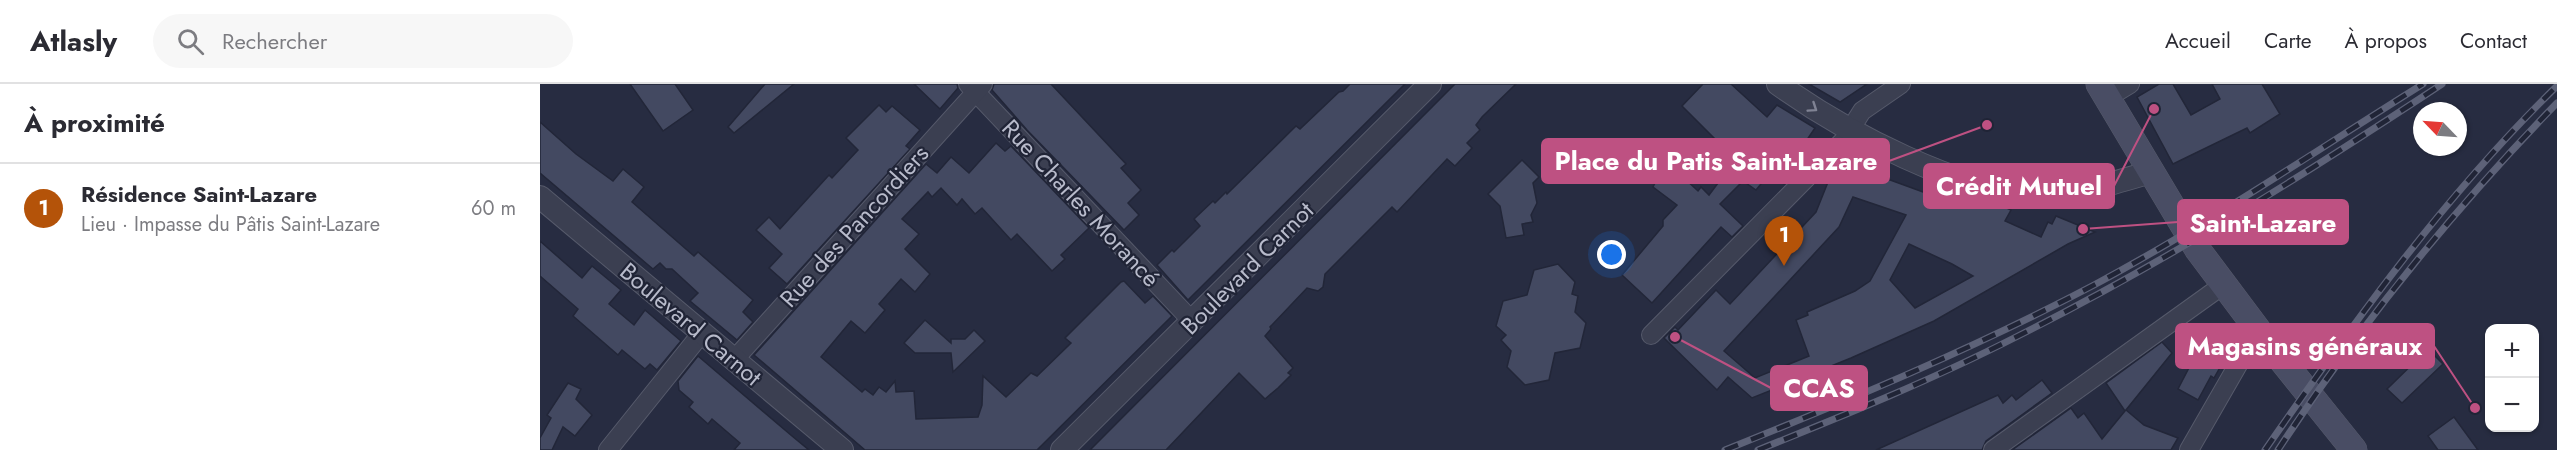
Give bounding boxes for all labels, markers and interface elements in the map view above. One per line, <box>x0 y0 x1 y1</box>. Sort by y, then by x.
search box <box>153 14 573 68</box>
text: Atlasly <box>30 21 117 62</box>
icon: search <box>174 25 207 58</box>
text: Rechercher <box>222 25 327 57</box>
text: Accueil <box>2165 26 2231 56</box>
text: Carte <box>2264 26 2312 56</box>
text: À propos <box>2345 26 2427 56</box>
text: Contact <box>2460 26 2527 56</box>
one-way arrow <box>1806 101 1817 112</box>
north arrow <box>2413 102 2467 156</box>
text: À proximité <box>24 104 165 142</box>
street label: Rue Charles Morancé <box>994 111 1168 295</box>
street label: Rue des Pancordiers <box>771 137 937 315</box>
callout: Place du Patis Saint-Lazare <box>1542 139 1889 183</box>
text: Place du Patis Saint-Lazare <box>1554 142 1878 180</box>
callout: Crédit Mutuel <box>1924 164 2114 208</box>
text: Crédit Mutuel <box>1936 167 2102 205</box>
text: Résidence Saint-Lazare <box>81 178 317 210</box>
street label: Boulevard Carnot <box>1173 193 1322 342</box>
text: 1 <box>38 194 49 223</box>
text: 60 m <box>471 194 516 223</box>
callout: Saint-Lazare <box>2178 200 2348 244</box>
text: Saint-Lazare <box>2190 204 2337 242</box>
text: Lieu · Impasse du Pâtis Saint-Lazare <box>81 210 380 239</box>
pin: 1 <box>1764 216 1804 266</box>
your location <box>1597 240 1626 269</box>
street label: Boulevard Carnot <box>613 254 770 394</box>
callout: Magasins généraux <box>2176 324 2434 368</box>
map controls <box>2485 324 2539 432</box>
button: + <box>2485 324 2539 378</box>
text: Magasins généraux <box>2188 327 2423 365</box>
callout: CCAS <box>1771 366 1867 410</box>
text: CCAS <box>1783 369 1855 407</box>
button: − <box>2485 378 2539 432</box>

